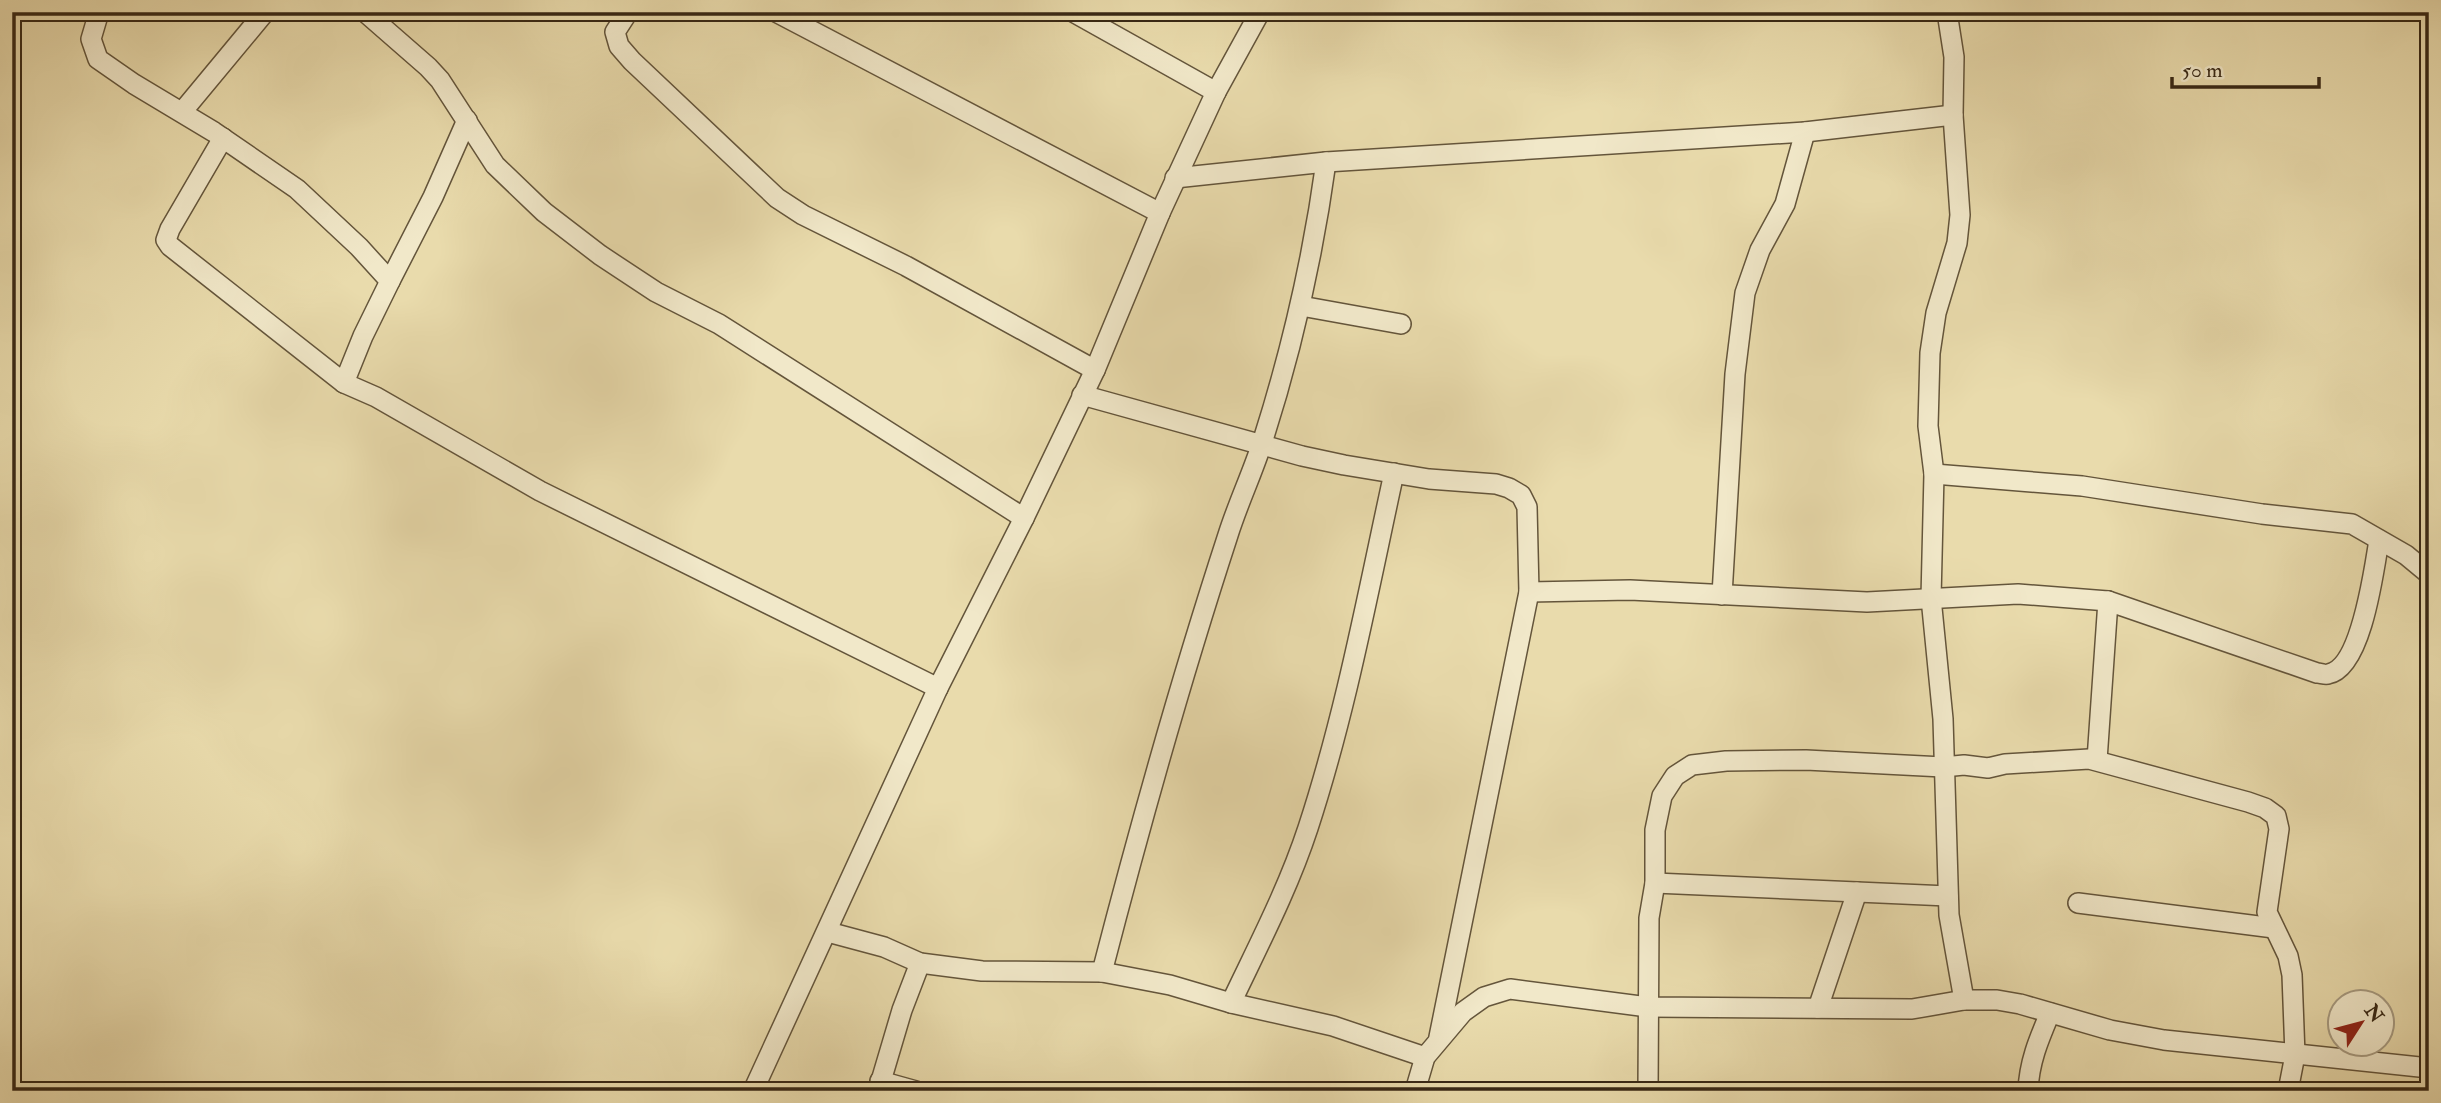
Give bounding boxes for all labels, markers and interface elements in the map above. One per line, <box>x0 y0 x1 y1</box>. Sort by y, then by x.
scale bar <box>2172 46 2318 90</box>
text: 50 m <box>2182 57 2223 84</box>
north arrow <box>2326 988 2396 1058</box>
text: N <box>2359 999 2389 1028</box>

